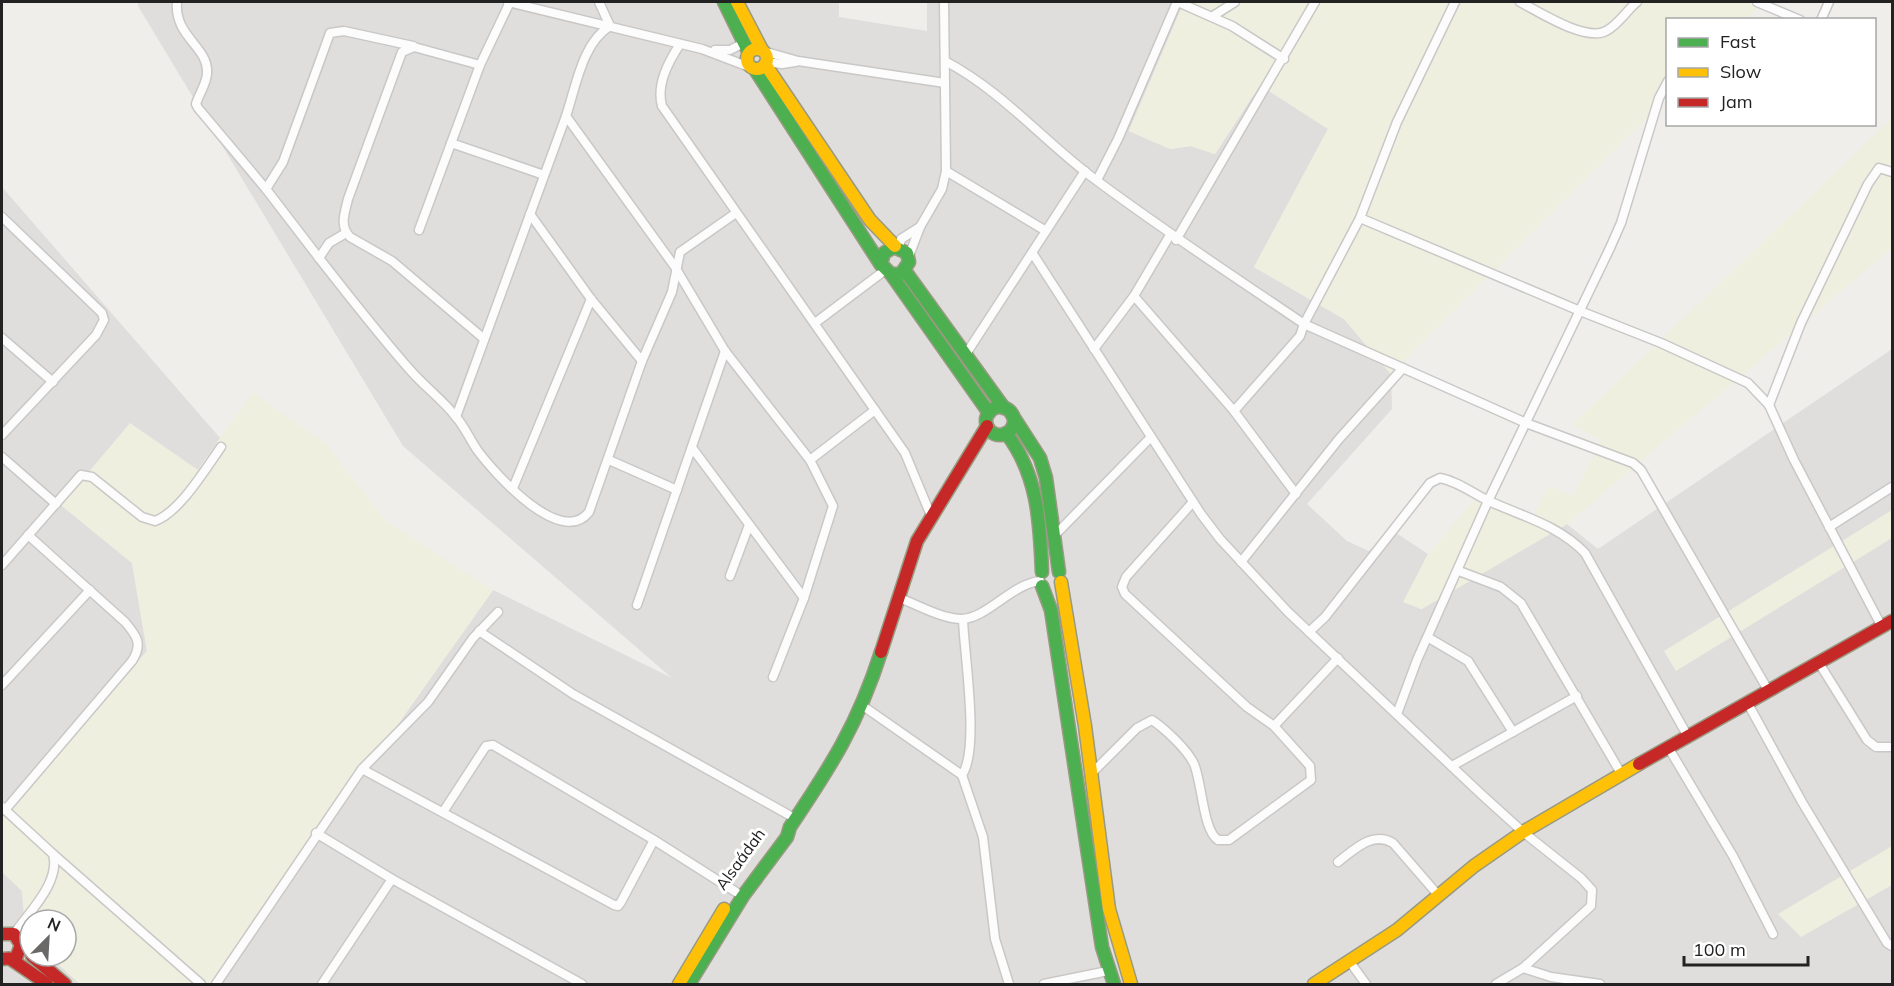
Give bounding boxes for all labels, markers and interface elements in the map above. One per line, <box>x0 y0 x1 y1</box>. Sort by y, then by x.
legend <box>1666 18 1876 126</box>
text: Fast <box>1720 30 1756 53</box>
text: Slow <box>1720 60 1762 83</box>
text: Jam <box>1720 90 1753 113</box>
street label: Alsaádah <box>711 824 769 894</box>
north arrow <box>18 908 78 968</box>
text: N <box>45 913 64 936</box>
scale bar <box>1684 929 1808 967</box>
text: 100 m <box>1693 938 1746 961</box>

